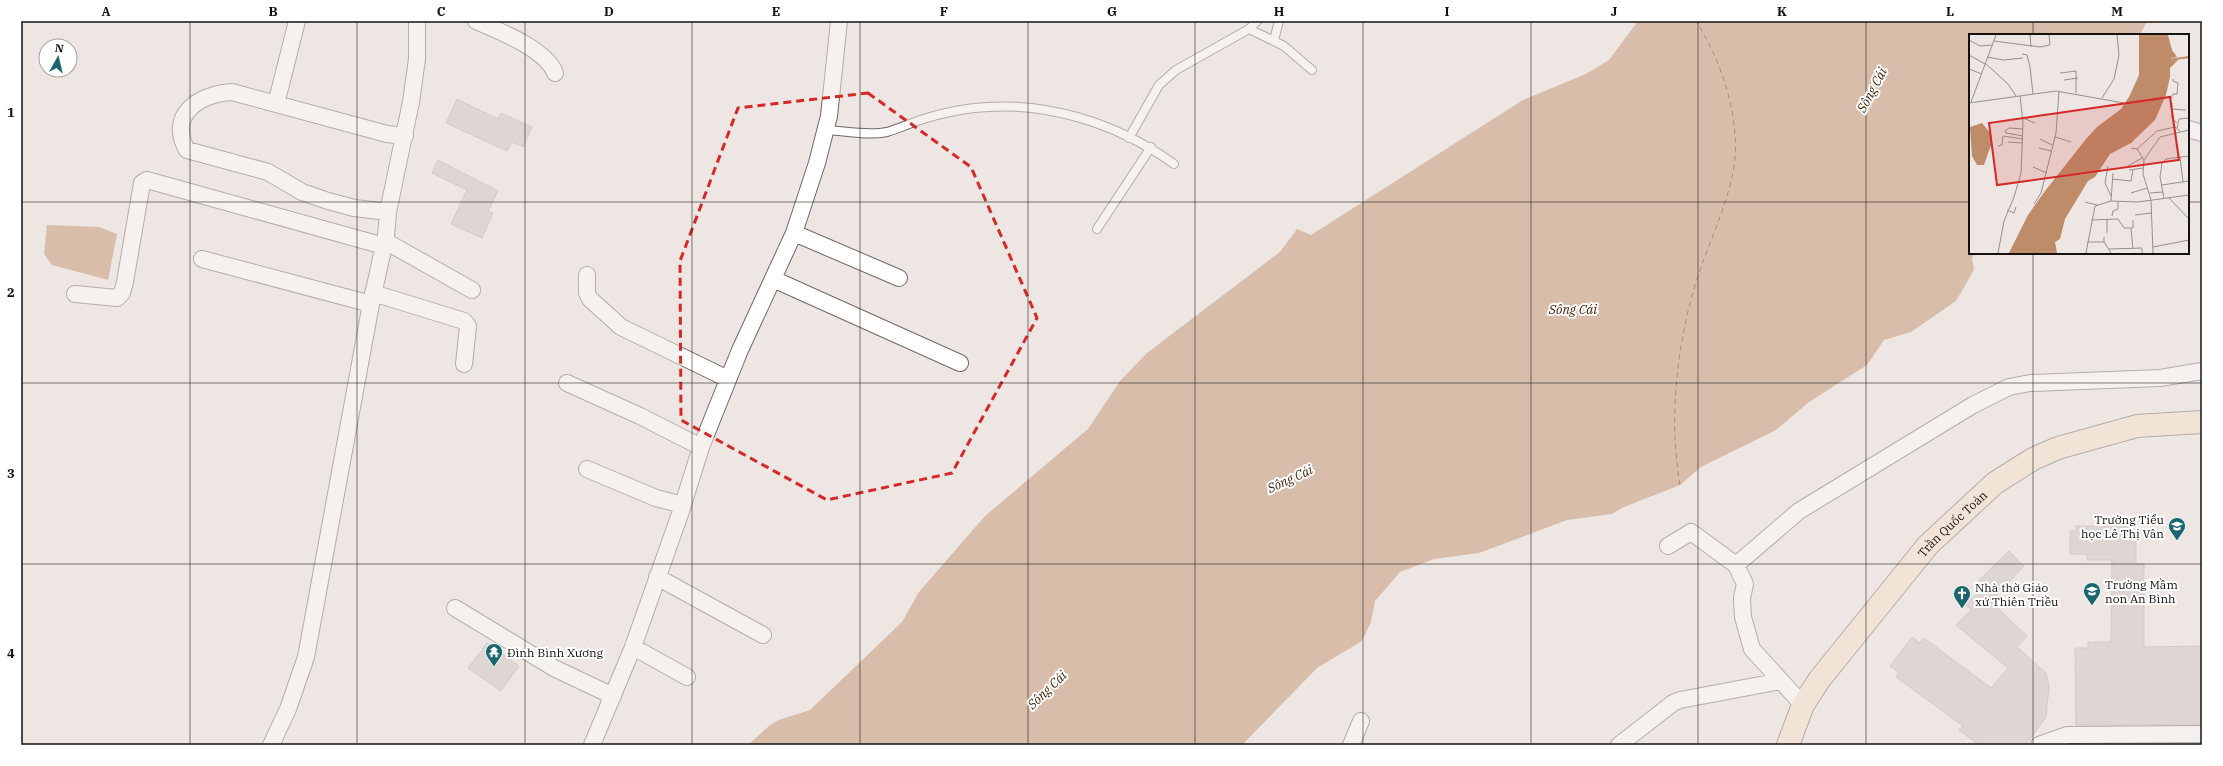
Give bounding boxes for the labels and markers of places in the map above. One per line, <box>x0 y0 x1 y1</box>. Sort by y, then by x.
place label: Trường Tiểu học Lê Thị Vân <box>2081 512 2165 541</box>
school or university icon: Trường Tiểu học Lê Thị Vân <box>2167 516 2187 541</box>
place label: Trường Mầm non An Bình <box>2105 577 2178 606</box>
place label: Nhà thờ Giáo xứ Thiên Triều <box>1975 580 2059 609</box>
school or university icon: Trường Mầm non An Bình <box>2082 581 2102 606</box>
church icon: Nhà thờ Giáo xứ Thiên Triều <box>1952 584 1972 609</box>
temple icon: Đình Bình Xương <box>484 642 504 667</box>
place label: Đình Bình Xương <box>507 645 604 660</box>

